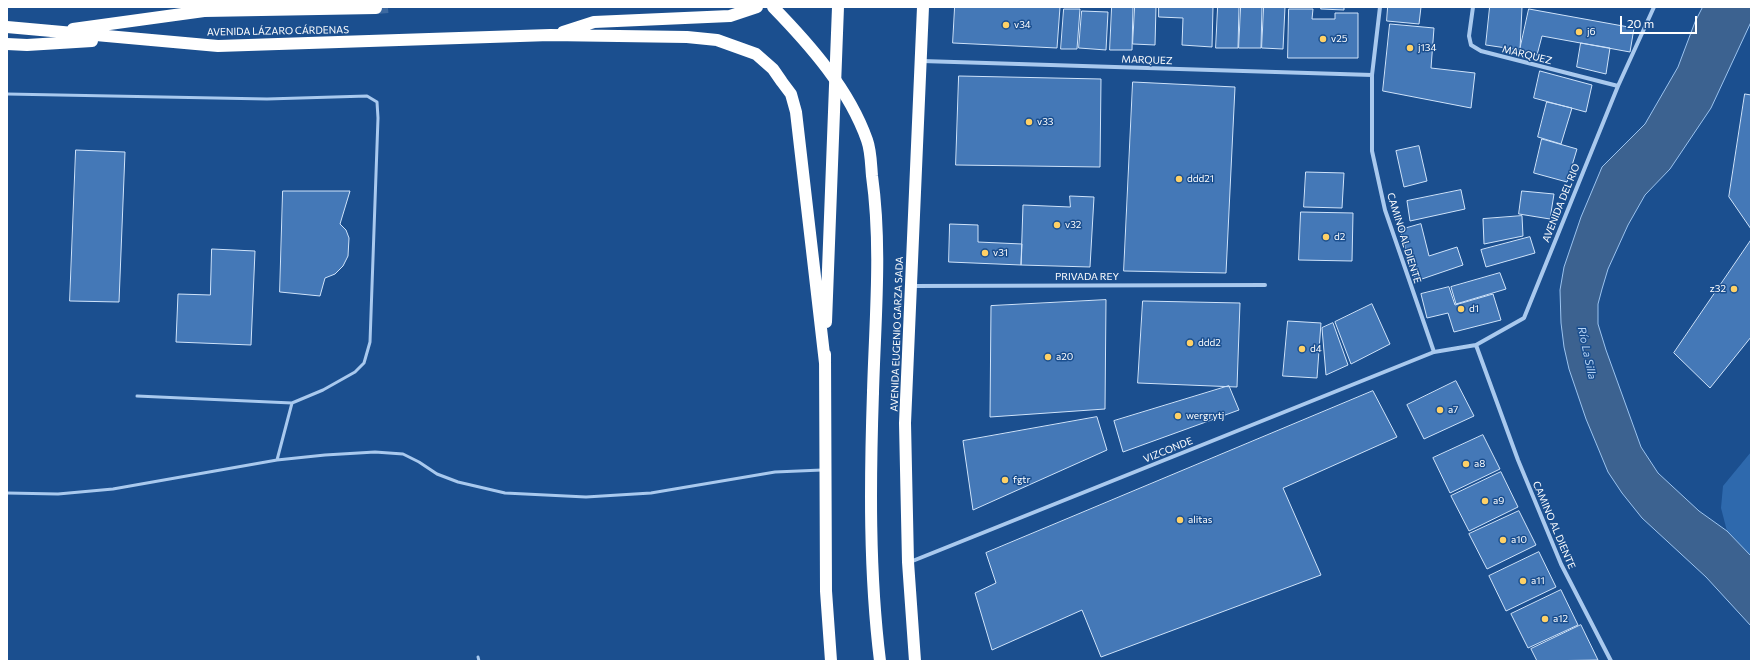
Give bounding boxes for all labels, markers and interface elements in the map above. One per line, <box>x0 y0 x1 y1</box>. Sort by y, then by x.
scale bar <box>1622 8 1699 34</box>
text: 20 m <box>1627 16 1654 30</box>
place label: v34 <box>1014 19 1031 31</box>
marker: v34 <box>1001 20 1011 30</box>
street label: AVENIDA LÁZARO CÁRDENAS <box>207 24 349 38</box>
place label: j6 <box>1587 26 1596 38</box>
marker: j6 <box>1574 27 1584 37</box>
place label: v25 <box>1331 33 1347 45</box>
marker: v25 <box>1318 34 1328 44</box>
place label: j134 <box>1418 42 1437 54</box>
marker: j134 <box>1405 43 1415 53</box>
street label: MARQUEZ <box>1501 43 1553 67</box>
street label: MARQUEZ <box>1121 53 1173 67</box>
place label: v33 <box>1037 116 1054 128</box>
marker: v33 <box>1024 117 1034 127</box>
street label: AVENIDA DEL RIO <box>1540 162 1582 244</box>
place label: ddd21 <box>1187 173 1214 185</box>
marker: ddd21 <box>1174 174 1184 184</box>
street label: CAMINO AL DIENTE <box>1384 191 1424 285</box>
place label: v32 <box>1065 219 1081 231</box>
marker: v32 <box>1052 220 1062 230</box>
place label: d2 <box>1334 231 1345 243</box>
marker: d2 <box>1321 232 1331 242</box>
place label: v31 <box>993 247 1008 259</box>
marker: v31 <box>980 248 990 258</box>
street label: AVENIDA EUGENIO GARZA SADA <box>888 256 906 412</box>
street label: PRIVADA REY <box>1055 271 1119 283</box>
place label: z32 <box>1710 283 1726 295</box>
marker: z32 <box>1729 284 1739 294</box>
place label: d1 <box>1469 303 1479 315</box>
marker: d1 <box>1456 304 1466 314</box>
water label: Río La Silla <box>1575 325 1599 381</box>
place label: ddd2 <box>1198 337 1221 349</box>
marker: ddd2 <box>1185 338 1195 348</box>
place label: d4 <box>1310 343 1322 355</box>
marker: d4 <box>1297 344 1307 354</box>
place label: a20 <box>1056 351 1073 363</box>
marker: a20 <box>1043 352 1053 362</box>
place label: a7 <box>1448 404 1458 416</box>
marker: a7 <box>1435 405 1445 415</box>
place label: wergrytj <box>1186 410 1224 422</box>
marker: wergrytj <box>1173 411 1183 421</box>
street label: VIZCONDE <box>1142 435 1194 465</box>
place label: a8 <box>1474 458 1485 470</box>
marker: a8 <box>1461 459 1471 469</box>
place label: fgtr <box>1013 474 1030 486</box>
marker: fgtr <box>1000 475 1010 485</box>
street label: CAMINO AL DIENTE <box>1530 479 1578 571</box>
place label: a9 <box>1493 495 1504 507</box>
marker: a9 <box>1480 496 1490 506</box>
place label: alitas <box>1188 514 1212 526</box>
marker: alitas <box>1175 515 1185 525</box>
place label: a10 <box>1511 534 1527 546</box>
marker: a10 <box>1498 535 1508 545</box>
place label: a11 <box>1531 575 1545 587</box>
marker: a11 <box>1518 576 1528 586</box>
place label: a12 <box>1553 613 1568 625</box>
marker: a12 <box>1540 614 1550 624</box>

